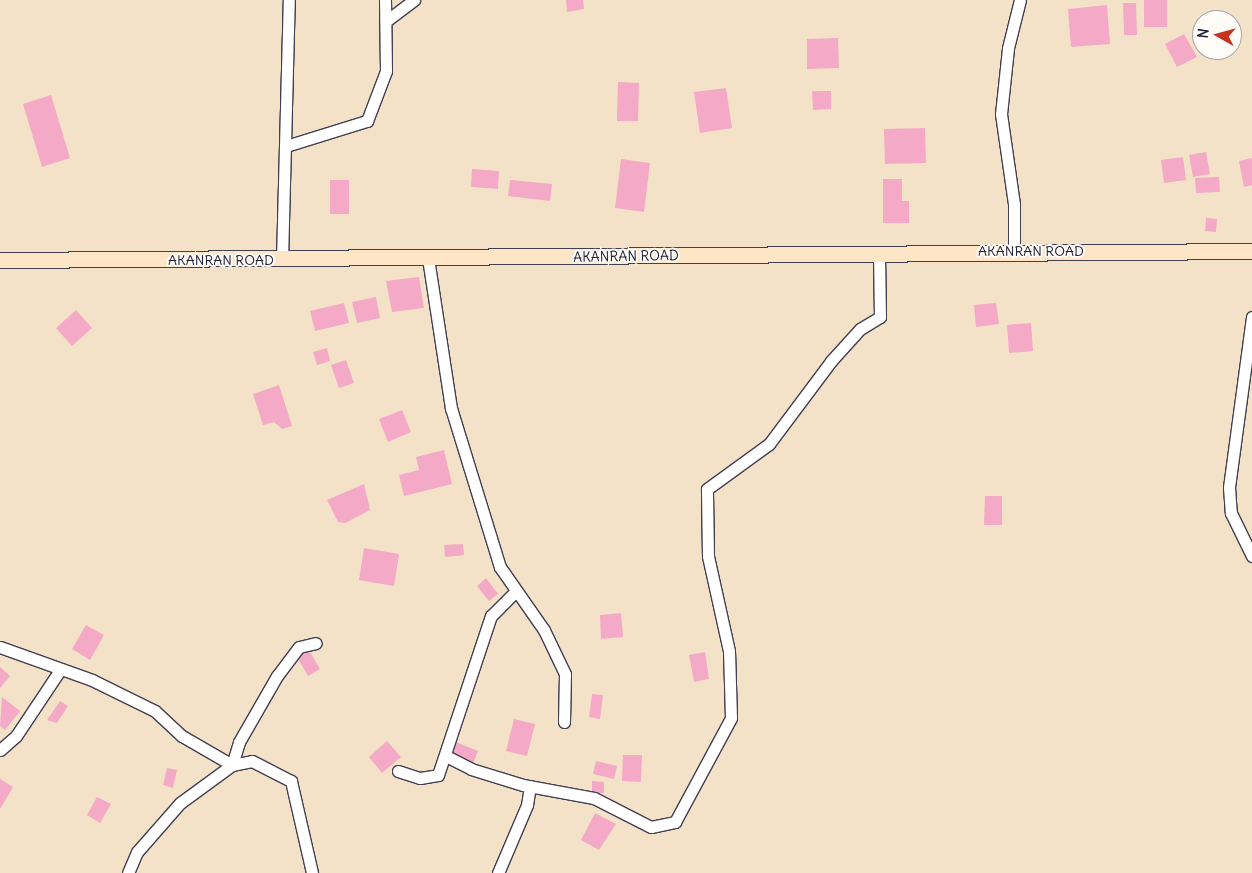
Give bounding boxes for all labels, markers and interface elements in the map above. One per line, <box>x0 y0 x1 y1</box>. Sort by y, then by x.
north arrow <box>1192 10 1242 60</box>
text: N <box>1194 27 1213 39</box>
street label: AKANRAN ROAD <box>978 243 1084 259</box>
street label: AKANRAN ROAD <box>573 247 679 265</box>
street label: AKANRAN ROAD <box>168 252 274 268</box>

